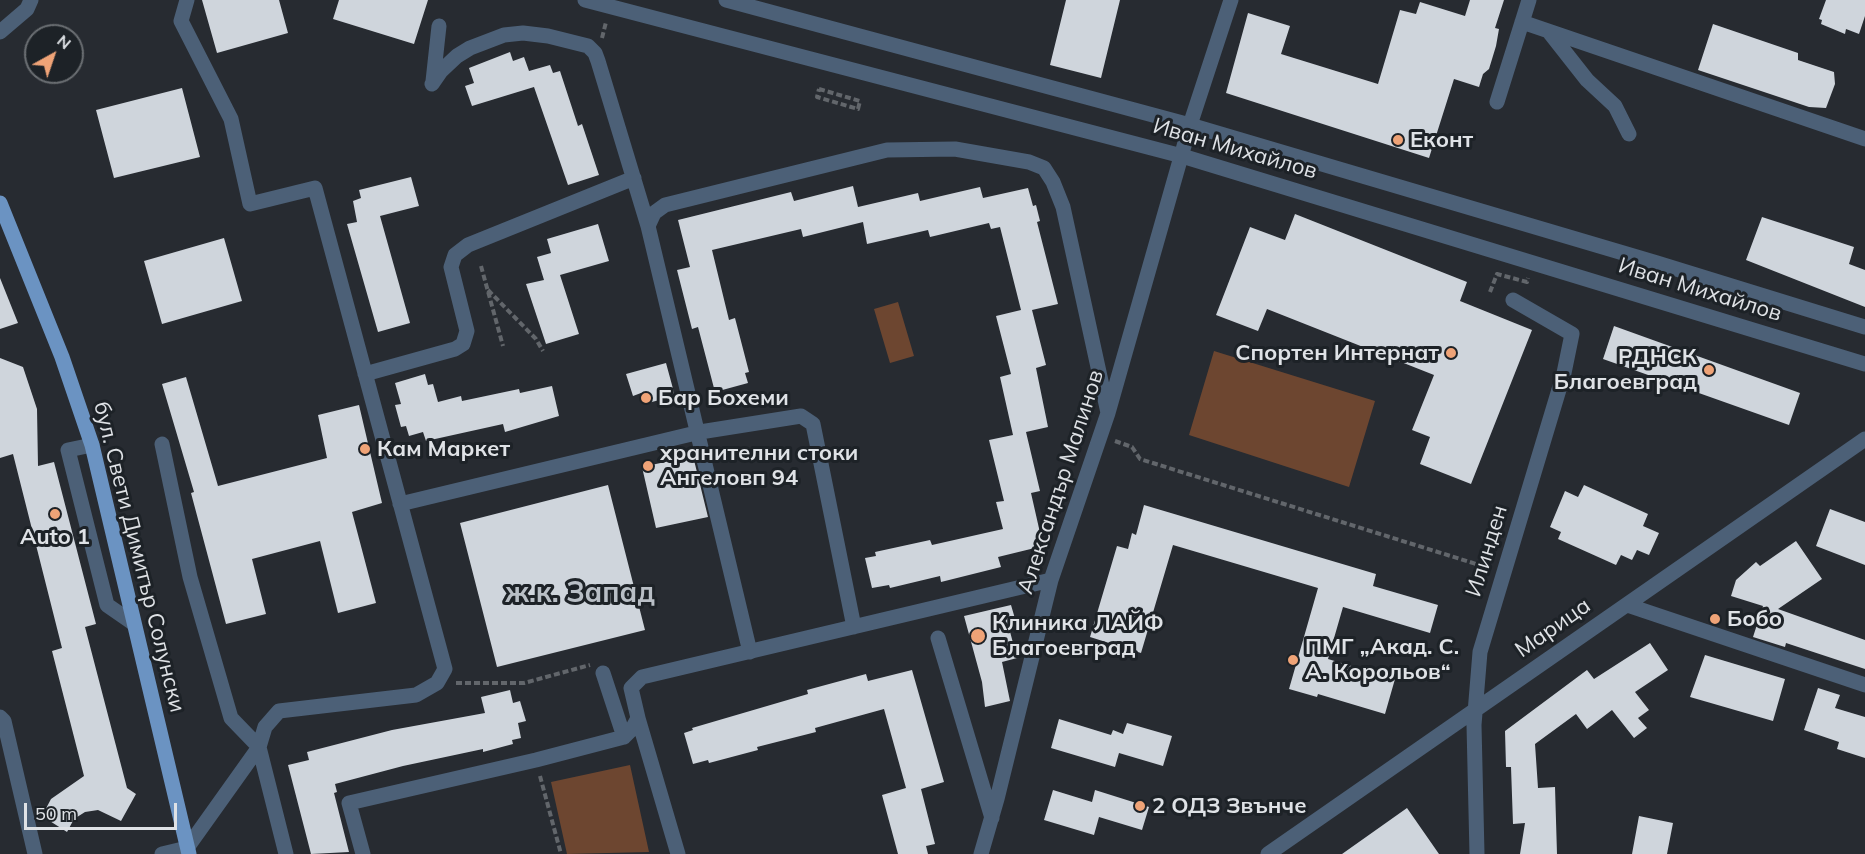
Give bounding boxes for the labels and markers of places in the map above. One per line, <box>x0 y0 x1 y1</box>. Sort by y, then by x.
place label: Еконт <box>1410 127 1473 153</box>
marker: Еконт <box>1391 133 1405 147</box>
place label: Спортен Интернат <box>1235 340 1439 366</box>
place label: РДНСК Благоевград <box>1554 344 1697 396</box>
marker: Спортен Интернат <box>1444 346 1458 360</box>
marker: РДНСК Благоевград <box>1702 363 1716 377</box>
place label: Бар Бохеми <box>658 385 789 411</box>
marker: Бар Бохеми <box>639 391 653 405</box>
place label: Кам Маркет <box>377 436 510 462</box>
place label: хранителни стоки Ангеловп 94 <box>660 440 858 492</box>
marker: Кам Маркет <box>358 442 372 456</box>
marker: хранителни стоки Ангеловп 94 <box>641 459 655 473</box>
marker: Auto 1 <box>48 507 62 521</box>
place label: Auto 1 <box>20 524 90 550</box>
place label: Бобо <box>1727 606 1782 632</box>
place label: Клиника ЛАЙФ Благоевград <box>992 610 1164 662</box>
marker: Бобо <box>1708 612 1722 626</box>
marker: Клиника ЛАЙФ Благоевград <box>969 627 987 645</box>
place label: ПМГ „Акад. С. А. Корольов“ <box>1305 634 1459 686</box>
marker: ПМГ „Акад. С. А. Корольов“ <box>1286 653 1300 667</box>
place label: 2 ОДЗ Звънче <box>1152 793 1307 819</box>
marker: 2 ОДЗ Звънче <box>1133 799 1147 813</box>

